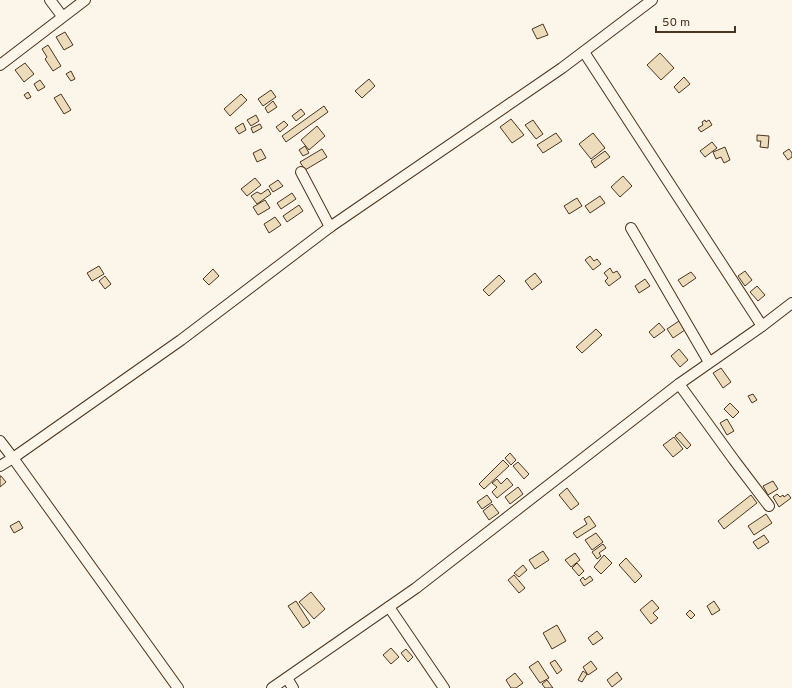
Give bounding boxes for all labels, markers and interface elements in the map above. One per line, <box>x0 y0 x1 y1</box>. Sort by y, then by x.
scale bar <box>656 8 735 34</box>
text: 50 m <box>662 15 690 31</box>

